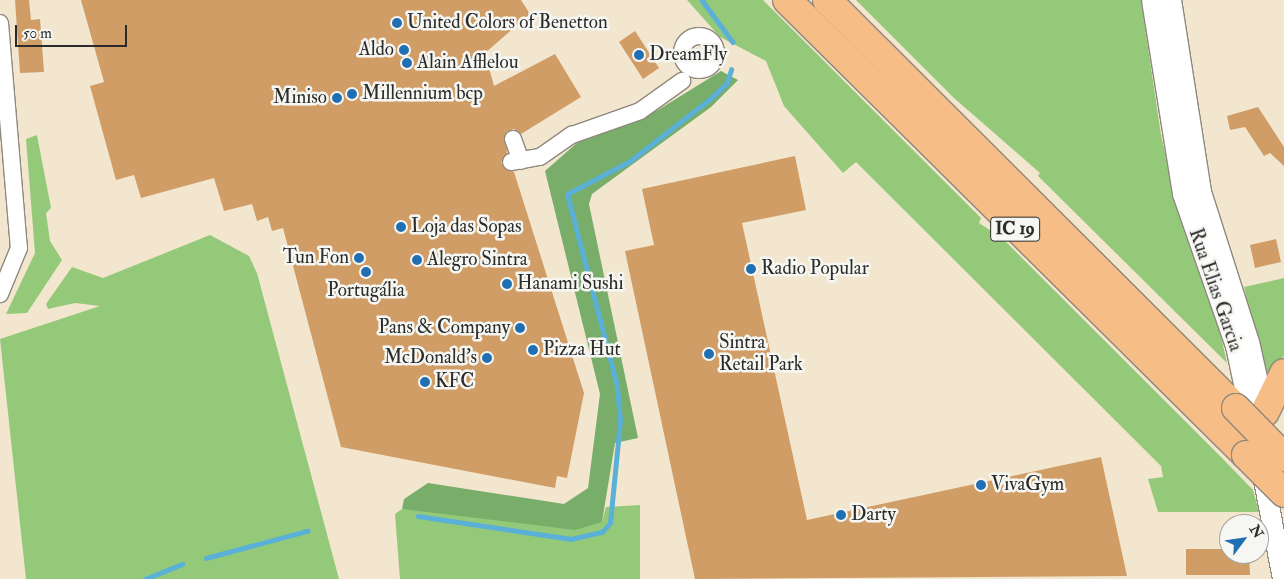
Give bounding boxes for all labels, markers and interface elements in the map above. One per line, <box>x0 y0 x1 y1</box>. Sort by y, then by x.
place label: United Colors of Benetton <box>407 12 608 34</box>
scale bar <box>18 15 130 47</box>
marker: United Colors of Benetton <box>391 17 403 29</box>
text: 50 m <box>23 24 52 43</box>
place label: Aldo <box>359 39 394 61</box>
marker: Aldo <box>398 44 410 56</box>
place label: DreamFly <box>649 44 727 66</box>
marker: DreamFly <box>633 49 645 61</box>
place label: Alain Afflelou <box>417 52 519 74</box>
marker: Alain Afflelou <box>401 57 413 69</box>
place label: Millennium bcp <box>362 83 483 105</box>
place label: Miniso <box>273 87 327 109</box>
marker: Millennium bcp <box>346 88 358 100</box>
marker: Miniso <box>331 92 343 104</box>
road number: IC 19 <box>990 213 1040 244</box>
place label: Loja das Sopas <box>411 216 522 238</box>
marker: Loja das Sopas <box>395 221 407 233</box>
street label: Rua Elias Garcia <box>1183 226 1247 354</box>
place label: Tun Fon <box>283 247 349 269</box>
place label: Alegro Sintra <box>427 249 528 271</box>
marker: Tun Fon <box>353 252 365 264</box>
marker: Alegro Sintra <box>411 254 423 266</box>
place label: Radio Popular <box>761 258 869 280</box>
marker: Radio Popular <box>745 263 757 275</box>
marker: Portugália <box>360 266 372 278</box>
place label: Hanami Sushi <box>517 273 624 295</box>
marker: Hanami Sushi <box>501 278 513 290</box>
place label: Portugália <box>327 280 405 302</box>
place label: Pans & Company <box>378 317 510 339</box>
marker: Pans & Company <box>514 322 526 334</box>
place label: Sintra Retail Park <box>719 332 803 376</box>
place label: Pizza Hut <box>543 339 621 361</box>
marker: Pizza Hut <box>527 344 539 356</box>
place label: McDonald's <box>384 347 477 369</box>
marker: Sintra Retail Park <box>703 348 715 360</box>
marker: McDonald's <box>481 352 493 364</box>
place label: KFC <box>435 371 474 393</box>
marker: KFC <box>419 376 431 388</box>
place label: VivaGym <box>991 474 1064 496</box>
marker: VivaGym <box>975 479 987 491</box>
place label: Darty <box>851 504 896 526</box>
marker: Darty <box>835 509 847 521</box>
north arrow <box>1219 514 1269 564</box>
text: N <box>1246 522 1267 541</box>

